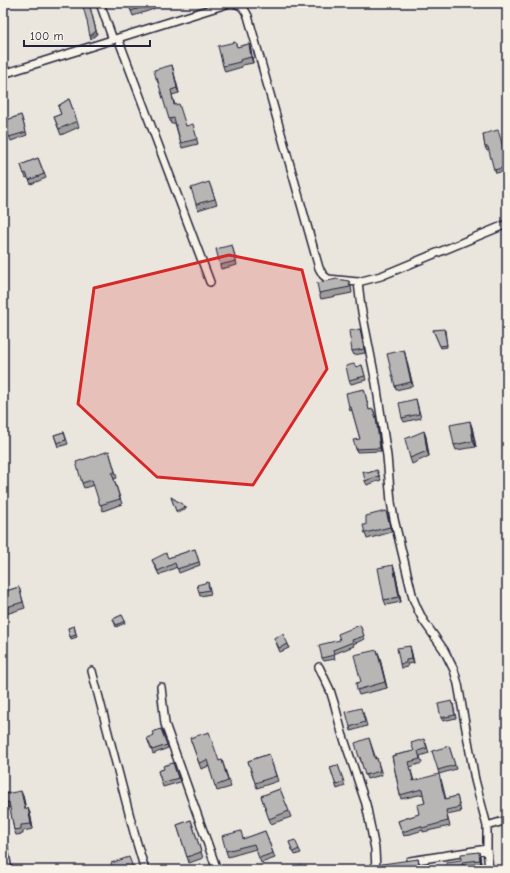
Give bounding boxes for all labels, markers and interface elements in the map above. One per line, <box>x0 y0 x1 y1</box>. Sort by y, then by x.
scale bar <box>24 22 150 48</box>
text: 100 m <box>30 29 63 43</box>

